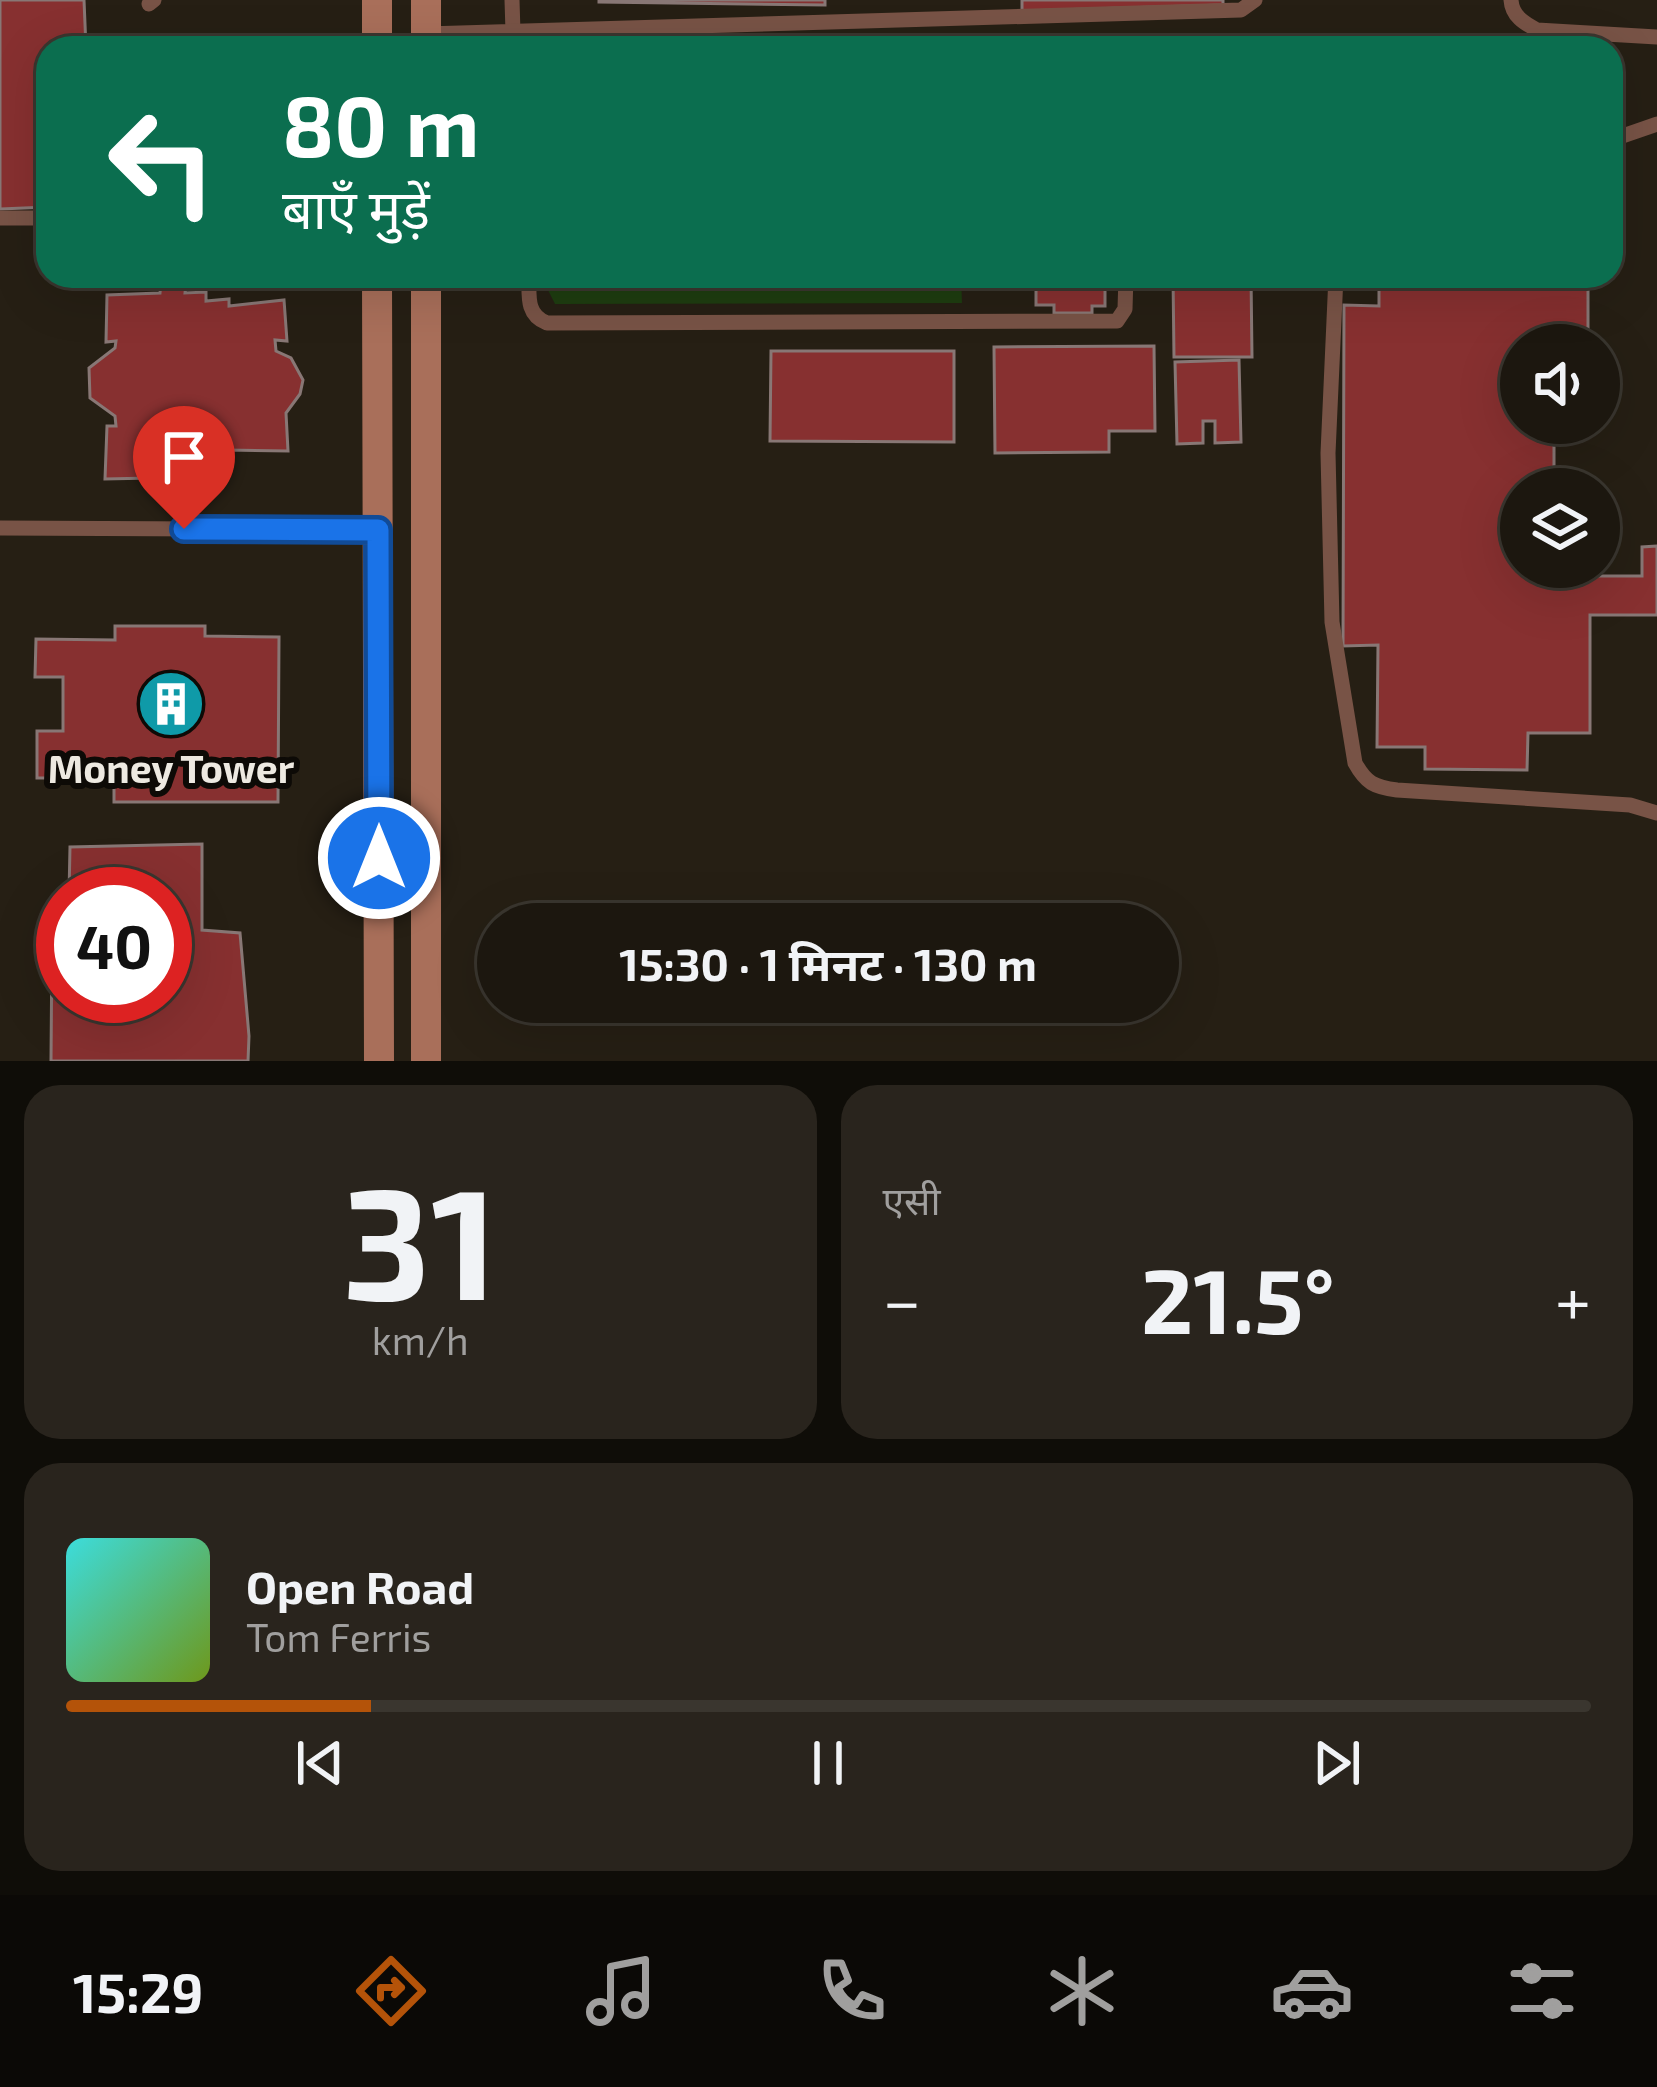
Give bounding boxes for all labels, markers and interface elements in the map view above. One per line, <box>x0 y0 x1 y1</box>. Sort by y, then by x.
text: 80 m <box>282 73 479 174</box>
icon: left <box>84 84 240 240</box>
text: बाएँ मुड़ें <box>282 175 430 240</box>
map controls <box>1500 324 1620 588</box>
button: sound <box>1500 324 1620 444</box>
pin <box>133 406 235 529</box>
icon: arrive <box>151 424 217 490</box>
button: layers <box>1500 468 1620 588</box>
building icon: Money Tower <box>136 669 206 739</box>
place label: Money Tower <box>48 744 295 792</box>
position arrow <box>316 795 442 921</box>
speed limit sign: 40 <box>36 867 192 1023</box>
text: 15:30 · 1 मिनट · 130 m <box>619 936 1037 990</box>
text: 31 <box>342 1144 498 1331</box>
text: एसी <box>883 1176 941 1223</box>
text: 21.5° <box>1141 1244 1335 1352</box>
text: − <box>883 1259 921 1338</box>
text: + <box>1555 1259 1591 1338</box>
text: km/h <box>372 1316 469 1363</box>
text: Open Road <box>246 1559 474 1613</box>
text: Tom Ferris <box>246 1613 431 1660</box>
icon: previous <box>287 1730 353 1796</box>
icon: pause <box>795 1730 861 1796</box>
icon: next <box>1304 1730 1370 1796</box>
icon: directions <box>349 1949 433 2033</box>
icon: music <box>579 1949 663 2033</box>
icon: phone <box>810 1949 894 2033</box>
icon: climate <box>1040 1949 1124 2033</box>
icon: car <box>1270 1949 1354 2033</box>
icon: filters <box>1500 1949 1584 2033</box>
text: 15:29 <box>73 1959 203 2024</box>

